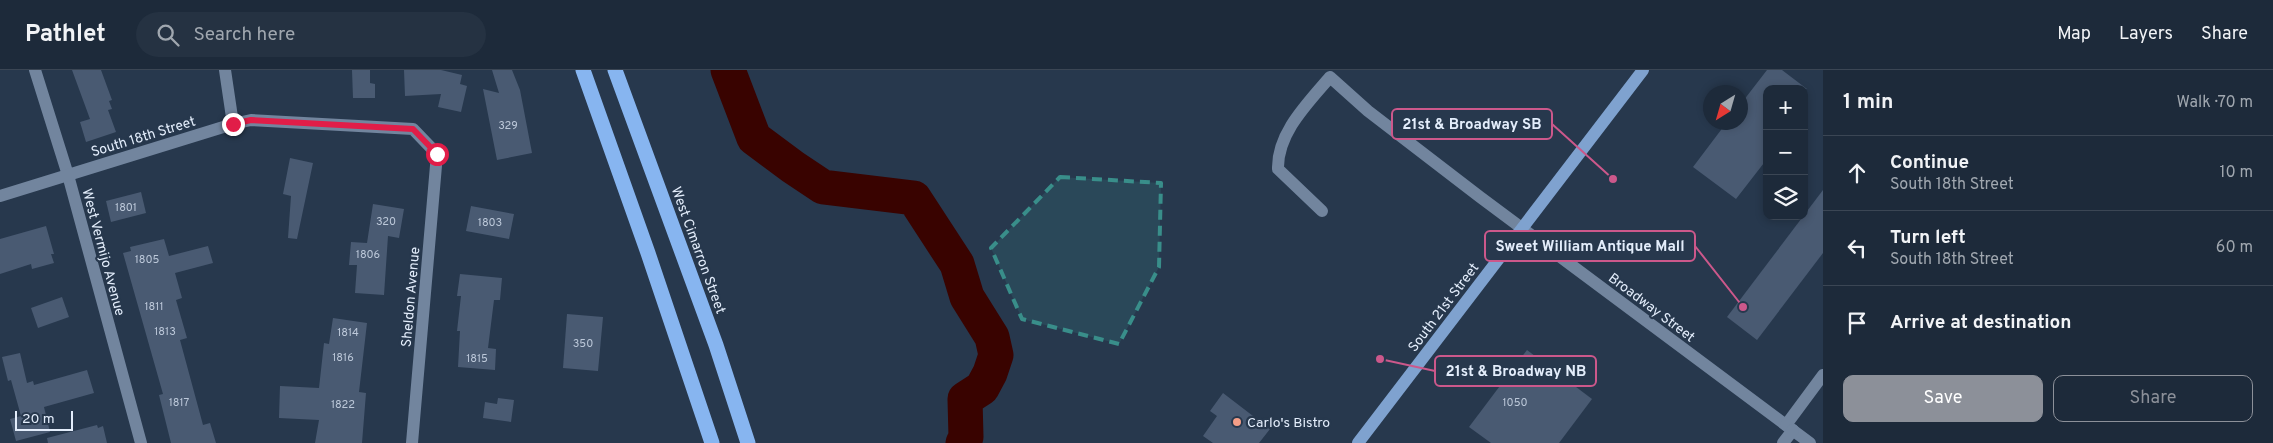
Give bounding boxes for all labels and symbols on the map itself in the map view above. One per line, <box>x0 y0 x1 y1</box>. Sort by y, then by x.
north arrow <box>1703 85 1748 130</box>
callout: 21st & Broadway SB <box>1392 109 1552 139</box>
street label: South 18th Street <box>89 113 198 161</box>
route end <box>222 113 245 136</box>
text: 21st & Broadway SB <box>1402 116 1542 135</box>
house number: 329 <box>498 119 518 133</box>
route start <box>426 143 449 166</box>
street label: West Cimarron Street <box>667 185 728 316</box>
street label: West Vermijo Avenue <box>77 187 128 318</box>
house number: 1801 <box>115 201 137 215</box>
house number: 320 <box>376 215 396 229</box>
house number: 1803 <box>478 216 502 230</box>
callout: Sweet William Antique Mall <box>1485 231 1695 261</box>
text: Sweet William Antique Mall <box>1495 238 1685 257</box>
street label: Sheldon Avenue <box>399 246 424 348</box>
house number: 1806 <box>356 248 380 262</box>
house number: 1805 <box>135 253 159 267</box>
street label: South 21st Street <box>1405 260 1483 356</box>
street label: Broadway Street <box>1604 270 1698 346</box>
house number: 1811 <box>144 300 164 314</box>
house number: 1813 <box>154 325 176 339</box>
house number: 1814 <box>337 326 359 340</box>
house number: 350 <box>573 337 593 351</box>
house number: 1816 <box>332 351 354 365</box>
house number: 1815 <box>466 352 488 366</box>
callout: 21st & Broadway NB <box>1435 356 1596 386</box>
text: 21st & Broadway NB <box>1446 363 1586 382</box>
house number: 1817 <box>169 396 190 410</box>
house number: 1050 <box>1502 396 1528 410</box>
house number: 1822 <box>331 398 355 412</box>
scale bar <box>15 408 72 431</box>
place label: Carlo's Bistro <box>1247 415 1330 432</box>
marker: Carlo's Bistro <box>1231 416 1243 428</box>

